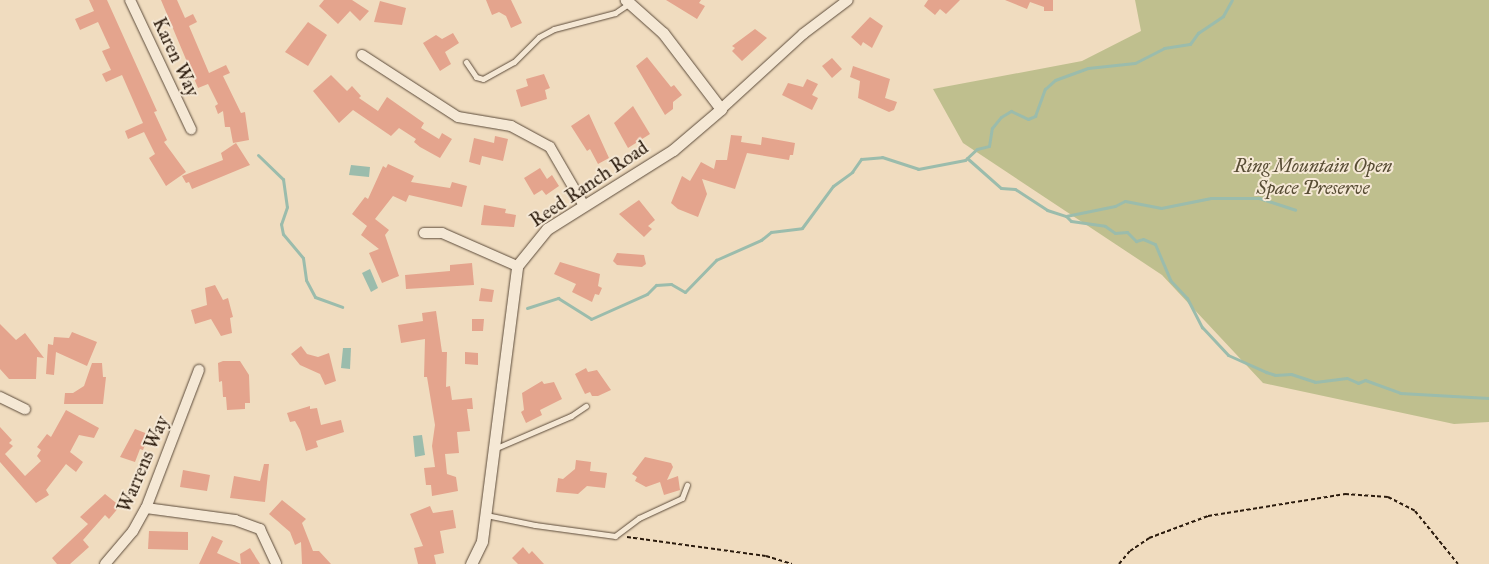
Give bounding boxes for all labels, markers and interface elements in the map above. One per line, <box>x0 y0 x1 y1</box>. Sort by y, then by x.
street label: Karen Way <box>148 14 204 100</box>
street label: Reed Ranch Road <box>526 136 652 232</box>
park label: Ring Mountain Open Space Preserve <box>1234 155 1392 199</box>
street label: Warrens Way <box>113 412 173 516</box>

